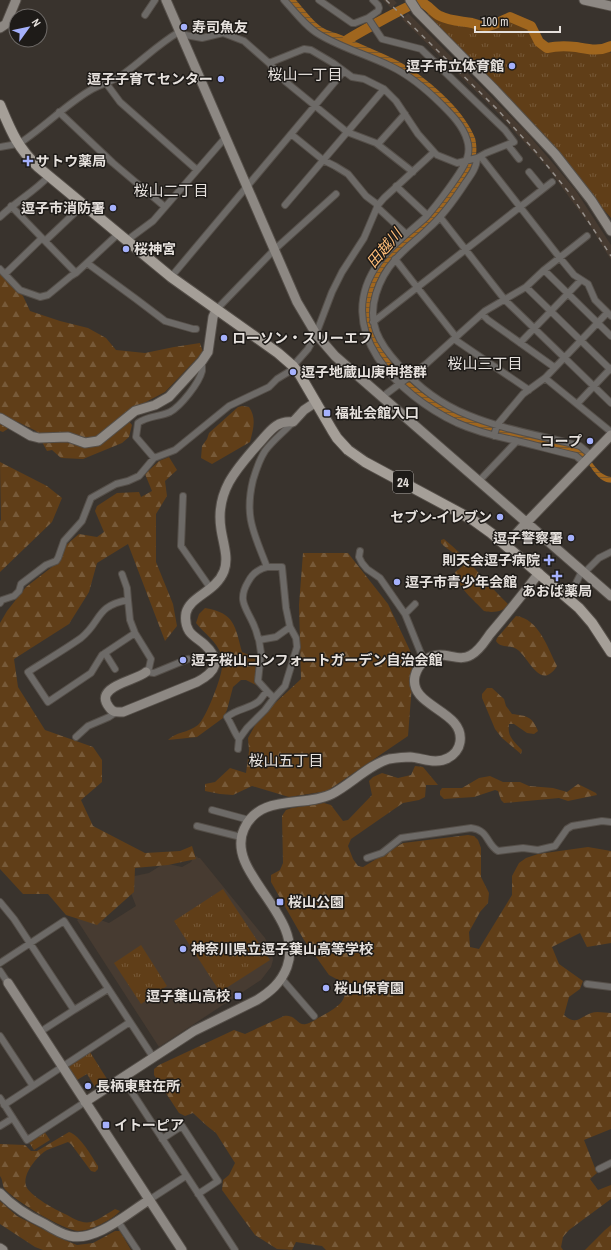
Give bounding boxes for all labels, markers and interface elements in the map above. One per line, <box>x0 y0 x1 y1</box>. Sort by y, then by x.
north arrow <box>8 8 48 48</box>
scale bar <box>475 8 560 34</box>
text: 100 m <box>481 14 508 30</box>
text: N <box>29 16 44 29</box>
place label: 寿司魚友 <box>192 18 248 36</box>
marker: 寿司魚友 <box>179 22 189 32</box>
place label: 逗子市立体育館 <box>406 57 504 75</box>
marker: 逗子市立体育館 <box>507 61 517 71</box>
district label: 桜山一丁目 <box>267 64 343 85</box>
place label: 逗子子育てセンター <box>87 70 213 88</box>
marker: 逗子子育てセンター <box>216 74 226 84</box>
place label: サトウ薬局 <box>36 152 106 170</box>
marker: サトウ薬局 <box>23 156 33 166</box>
district label: 桜山二丁目 <box>133 180 209 201</box>
place label: 逗子市消防署 <box>21 199 105 217</box>
marker: 逗子市消防署 <box>108 203 118 213</box>
water label: 田越川 <box>361 222 408 272</box>
place label: 桜神宮 <box>134 240 176 258</box>
marker: 桜神宮 <box>121 244 131 254</box>
place label: ローソン・スリーエフ <box>232 329 372 347</box>
marker: ローソン・スリーエフ <box>219 333 229 343</box>
district label: 桜山三丁目 <box>447 353 523 374</box>
place label: 逗子地蔵山庚申搭群 <box>301 363 427 381</box>
marker: 逗子地蔵山庚申搭群 <box>288 367 298 377</box>
place label: 福祉会館入口 <box>335 404 419 422</box>
marker: 福祉会館入口 <box>322 408 332 418</box>
place label: コープ <box>541 432 582 450</box>
marker: コープ <box>585 436 595 446</box>
road number: 24 <box>393 471 413 493</box>
place label: セブン-イレブン <box>390 508 492 526</box>
marker: セブン-イレブン <box>495 512 505 522</box>
place label: 逗子警察署 <box>493 529 563 547</box>
marker: 逗子警察署 <box>566 533 576 543</box>
place label: 則天会逗子病院 <box>442 551 540 569</box>
marker: 則天会逗子病院 <box>543 554 555 566</box>
marker: あおば薬局 <box>552 571 562 581</box>
place label: 逗子市青少年会館 <box>405 573 517 591</box>
marker: 逗子市青少年会館 <box>392 577 402 587</box>
place label: あおば薬局 <box>522 582 592 600</box>
place label: 逗子桜山コンフォートガーデン自治会館 <box>191 651 443 669</box>
marker: 逗子桜山コンフォートガーデン自治会館 <box>178 655 188 665</box>
district label: 桜山五丁目 <box>248 750 324 771</box>
place label: 桜山公園 <box>288 893 344 911</box>
marker: 桜山公園 <box>275 897 285 907</box>
place label: 神奈川県立逗子葉山高等学校 <box>191 940 373 958</box>
marker: 神奈川県立逗子葉山高等学校 <box>178 944 188 954</box>
place label: 桜山保育園 <box>334 979 404 997</box>
marker: 桜山保育園 <box>321 983 331 993</box>
place label: 逗子葉山高校 <box>146 987 230 1005</box>
marker: 逗子葉山高校 <box>233 991 243 1001</box>
place label: 長柄東駐在所 <box>96 1077 180 1095</box>
marker: 長柄東駐在所 <box>83 1081 93 1091</box>
place label: イトーピア <box>114 1116 184 1134</box>
marker: イトーピア <box>101 1120 111 1130</box>

